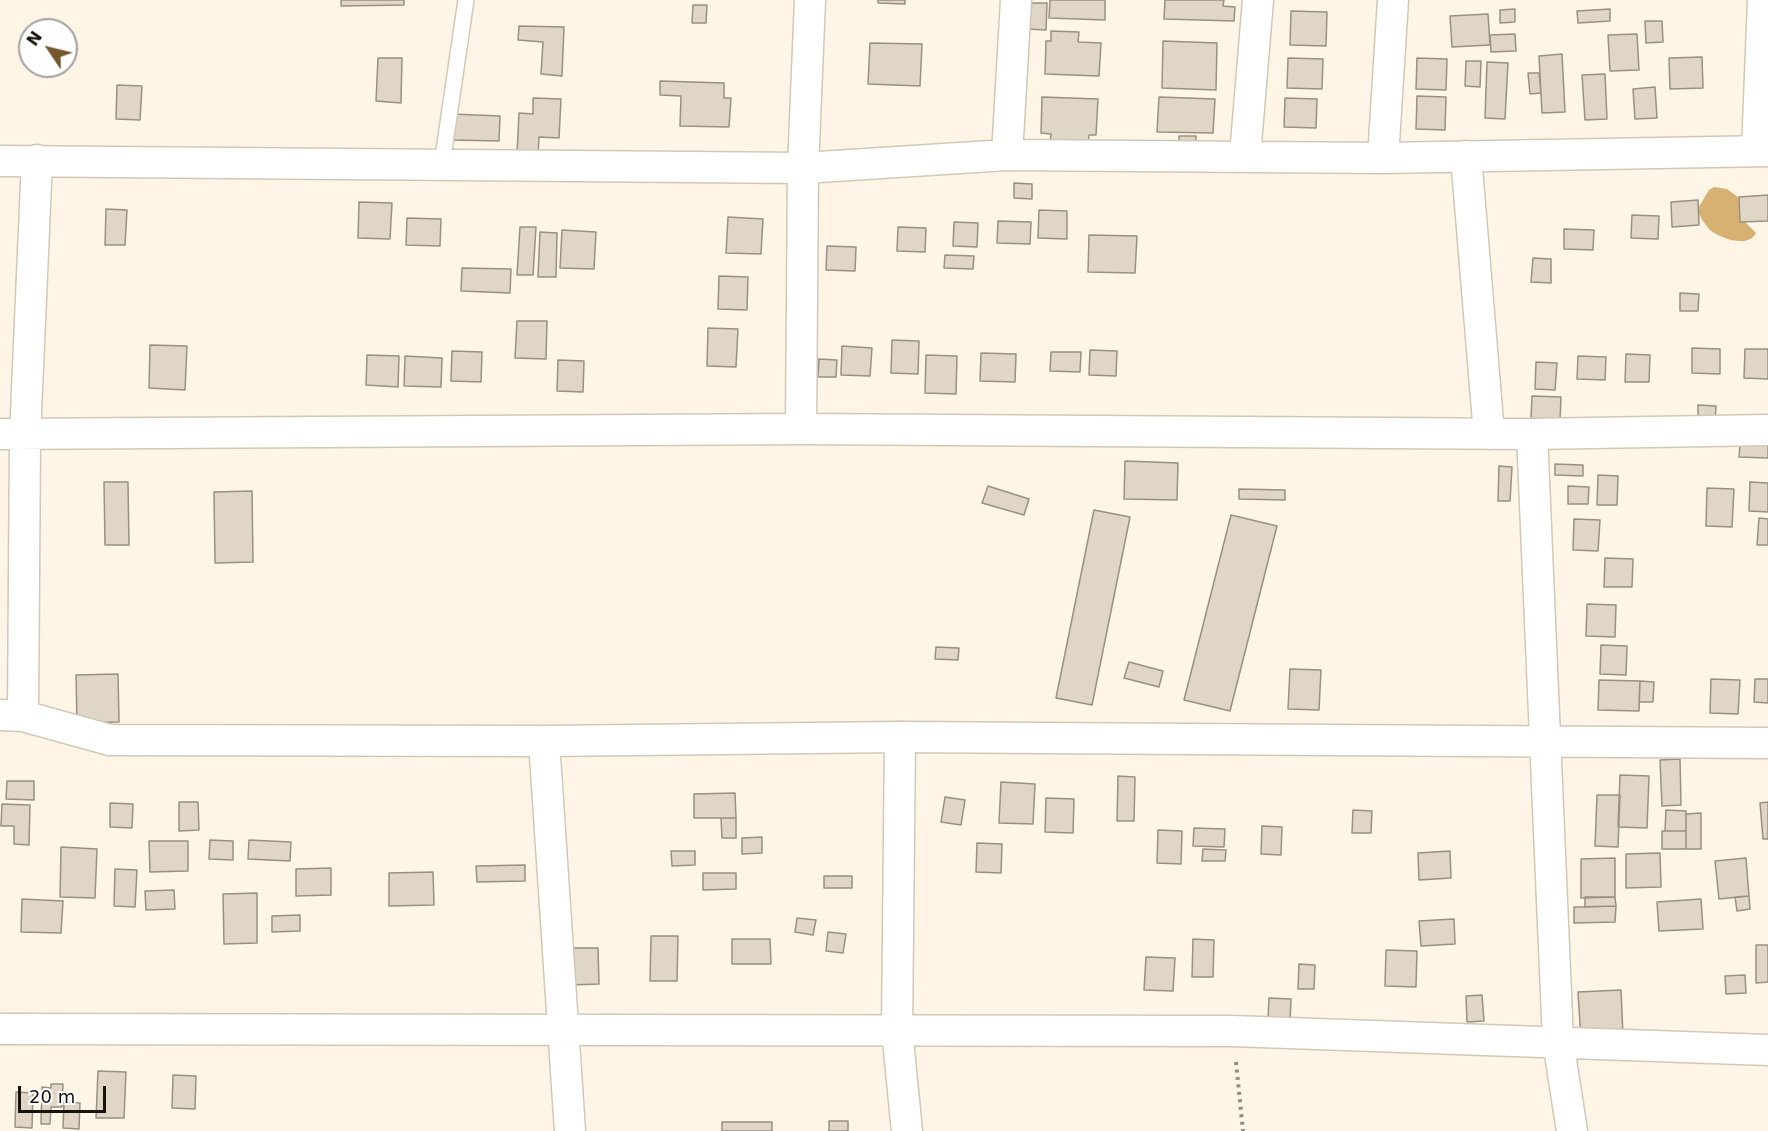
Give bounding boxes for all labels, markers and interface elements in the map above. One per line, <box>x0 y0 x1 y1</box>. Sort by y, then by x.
north arrow <box>18 18 78 78</box>
text: N <box>23 28 46 49</box>
scale bar <box>21 1074 110 1112</box>
text: 20 m <box>29 1086 75 1107</box>

